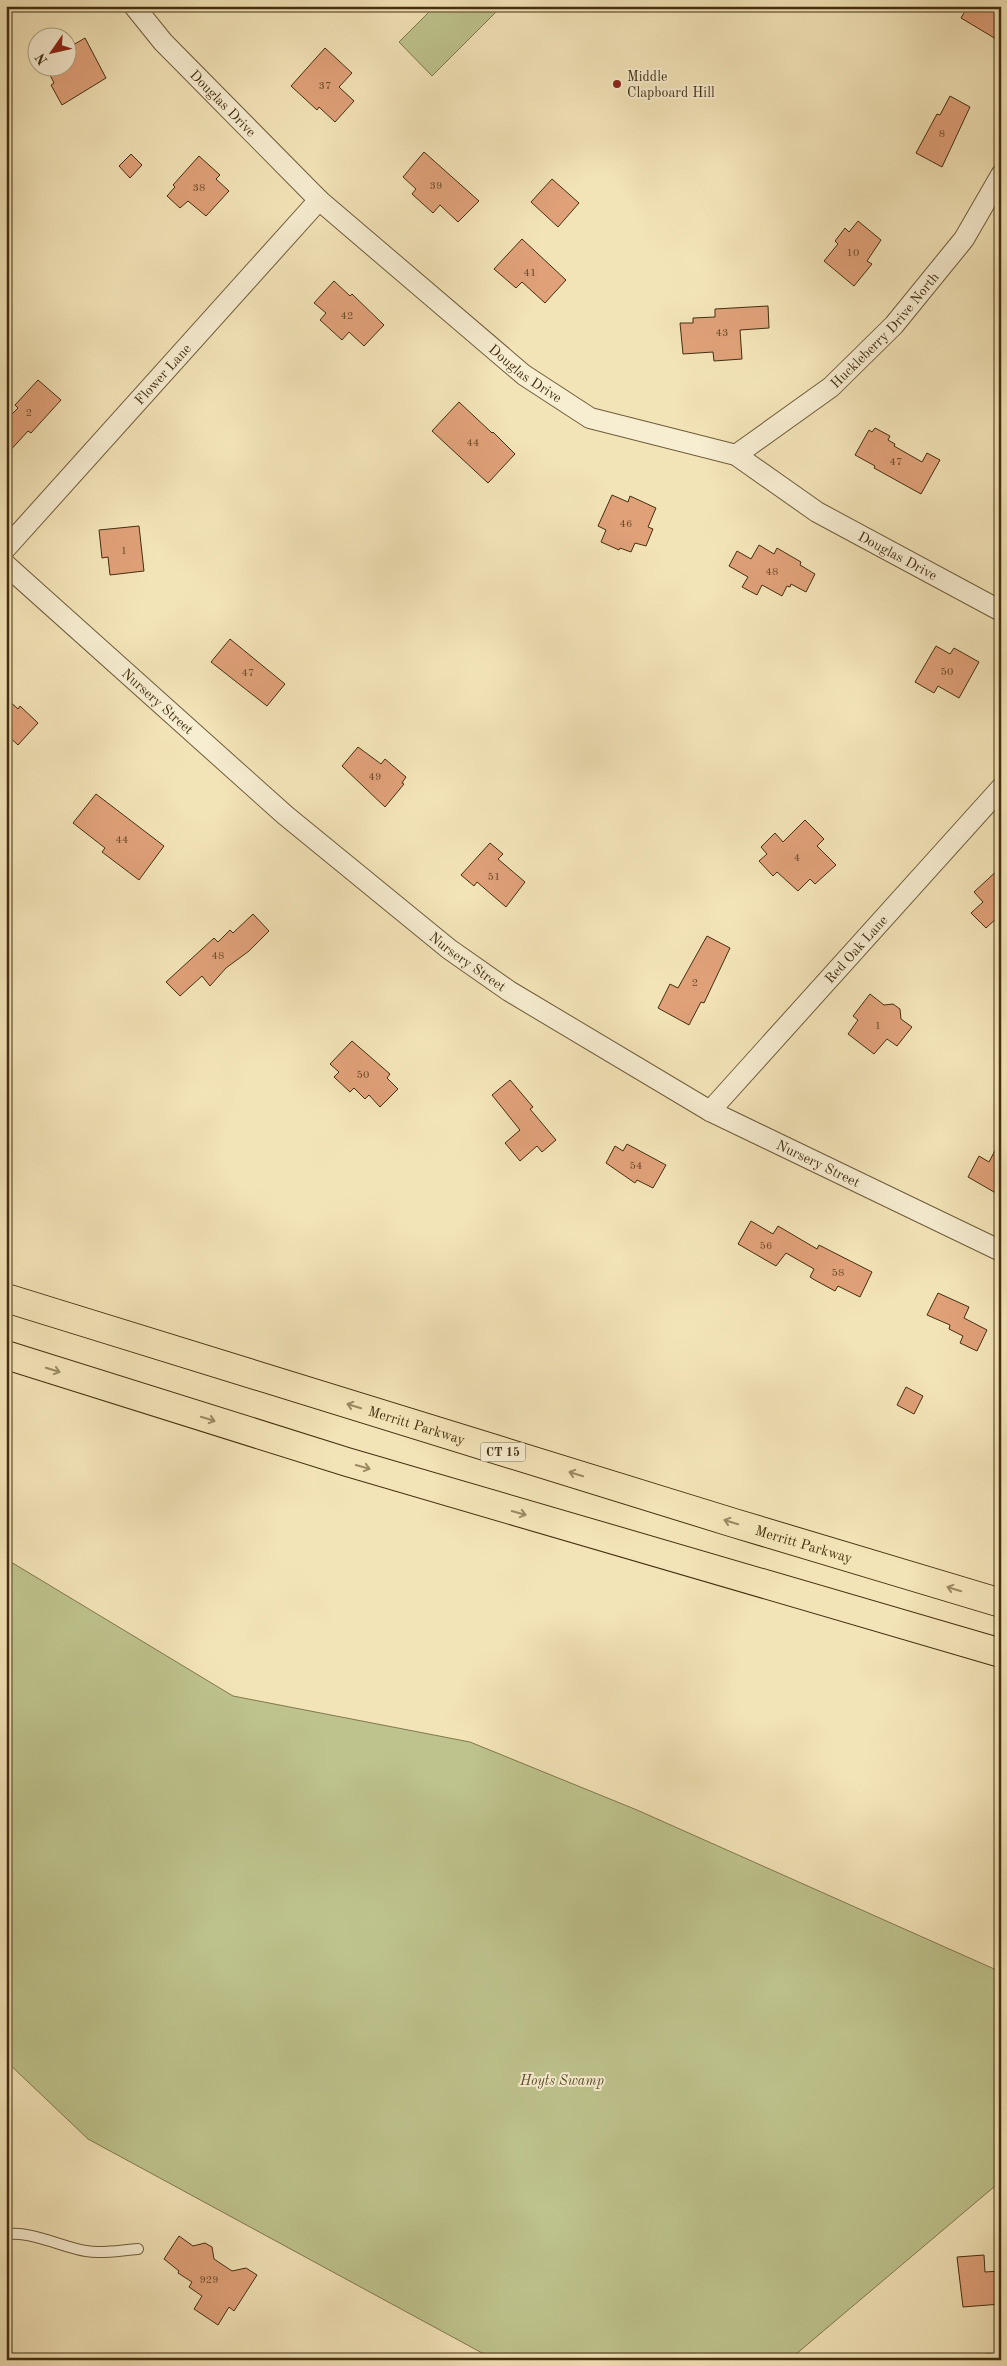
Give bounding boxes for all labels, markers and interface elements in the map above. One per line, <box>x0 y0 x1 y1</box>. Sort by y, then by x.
north arrow <box>28 28 78 78</box>
text: N <box>33 50 51 67</box>
street label: Douglas Drive <box>187 68 258 140</box>
place label: Middle Clapboard Hill <box>627 70 715 100</box>
marker: Middle Clapboard Hill <box>611 78 623 90</box>
house number: 37 <box>319 81 331 92</box>
house number: 8 <box>939 129 945 140</box>
house number: 39 <box>430 181 442 192</box>
house number: 38 <box>193 183 205 194</box>
house number: 10 <box>847 248 859 259</box>
house number: 41 <box>524 268 536 279</box>
street label: Huckleberry Drive North <box>828 270 942 391</box>
house number: 42 <box>341 311 353 322</box>
house number: 43 <box>716 328 728 339</box>
street label: Flower Lane <box>132 342 194 408</box>
street label: Douglas Drive <box>486 342 564 406</box>
house number: 2 <box>26 408 32 419</box>
house number: 44 <box>467 438 479 449</box>
house number: 47 <box>890 457 902 468</box>
house number: 46 <box>620 519 632 530</box>
street label: Douglas Drive <box>856 530 939 583</box>
house number: 1 <box>121 546 127 557</box>
house number: 48 <box>766 567 778 578</box>
street label: Nursery Street <box>119 666 196 737</box>
house number: 50 <box>941 667 953 678</box>
house number: 47 <box>242 668 254 679</box>
house number: 49 <box>369 772 381 783</box>
house number: 44 <box>116 835 128 846</box>
house number: 4 <box>794 853 800 864</box>
house number: 51 <box>488 872 500 883</box>
street label: Red Oak Lane <box>823 913 891 986</box>
street label: Nursery Street <box>426 930 508 995</box>
house number: 48 <box>212 951 224 962</box>
house number: 2 <box>692 978 698 989</box>
house number: 1 <box>875 1021 881 1032</box>
house number: 50 <box>357 1070 369 1081</box>
street label: Nursery Street <box>774 1138 862 1190</box>
house number: 54 <box>630 1161 642 1172</box>
house number: 56 <box>760 1241 772 1252</box>
house number: 58 <box>832 1268 844 1279</box>
one-way arrow <box>44 1366 60 1375</box>
one-way arrow <box>346 1400 362 1410</box>
street label: Merritt Parkway <box>366 1404 467 1448</box>
one-way arrow <box>199 1414 215 1424</box>
road number: CT 15 <box>480 1442 526 1461</box>
one-way arrow <box>354 1463 370 1473</box>
one-way arrow <box>568 1469 584 1479</box>
one-way arrow <box>511 1508 527 1518</box>
one-way arrow <box>724 1517 740 1527</box>
street label: Merritt Parkway <box>753 1524 854 1566</box>
one-way arrow <box>946 1584 962 1594</box>
park label: Hoyts Swamp <box>519 2074 605 2089</box>
house number: 929 <box>199 2275 219 2286</box>

